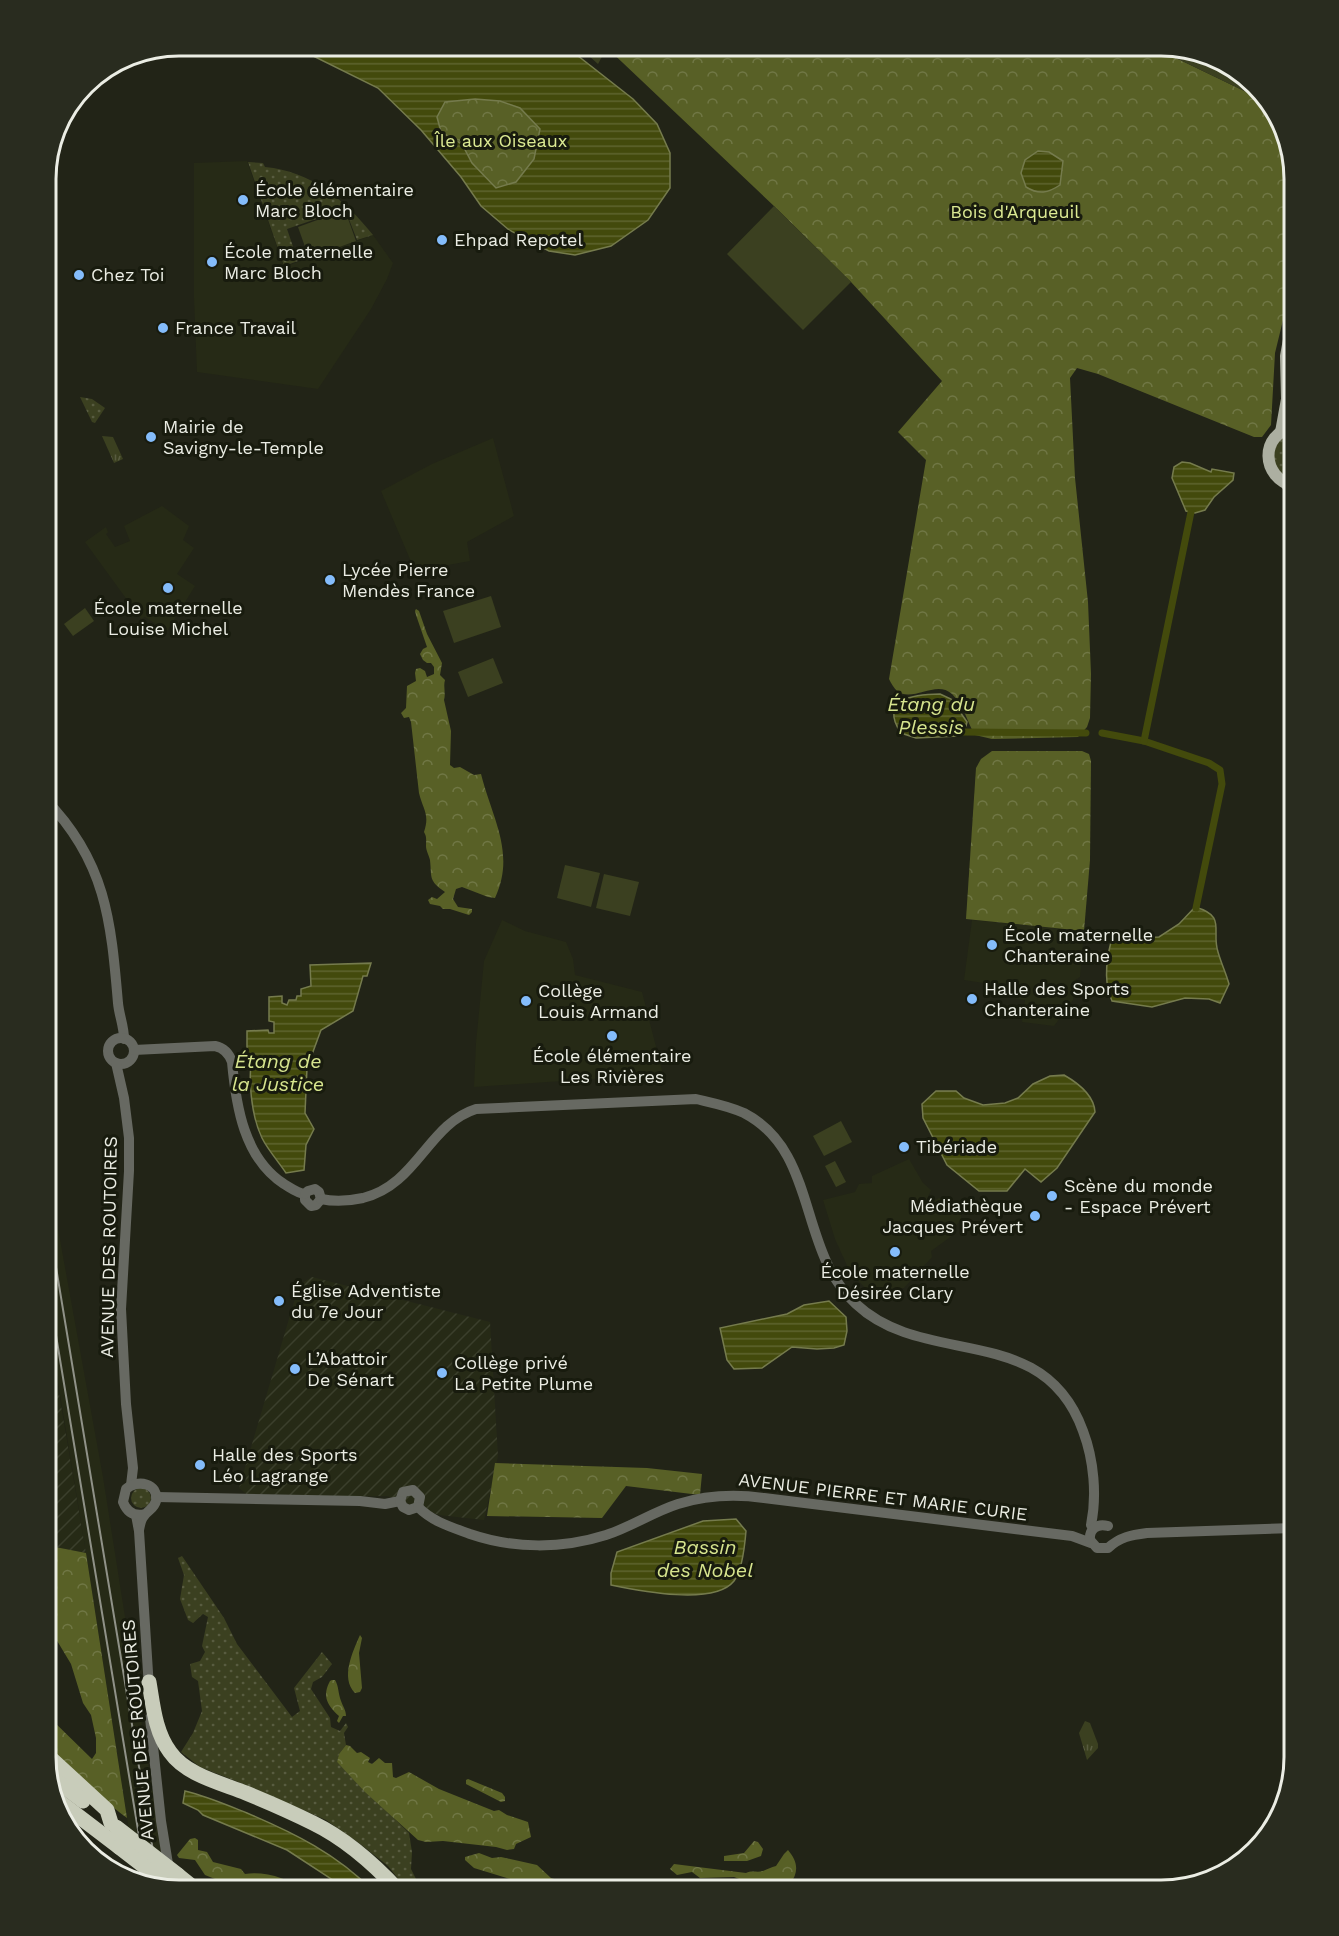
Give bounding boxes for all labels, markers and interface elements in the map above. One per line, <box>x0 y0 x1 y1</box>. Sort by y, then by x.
park label: Île aux Oiseaux <box>434 130 567 151</box>
place label: École élémentaire Marc Bloch <box>255 179 414 221</box>
marker: École élémentaire Marc Bloch <box>236 193 250 207</box>
park label: Bois d'Arqueuil <box>950 201 1080 222</box>
place label: Ehpad Repotel <box>454 229 583 250</box>
marker: Ehpad Repotel <box>435 233 449 247</box>
place label: École maternelle Marc Bloch <box>224 241 373 283</box>
marker: École maternelle Marc Bloch <box>205 255 219 269</box>
place label: Chez Toi <box>91 264 165 285</box>
marker: Chez Toi <box>72 268 86 282</box>
place label: France Travail <box>175 317 296 338</box>
marker: France Travail <box>156 321 170 335</box>
place label: Mairie de Savigny-le-Temple <box>163 416 324 458</box>
marker: Mairie de Savigny-le-Temple <box>144 430 158 444</box>
place label: Lycée Pierre Mendès France <box>342 559 475 601</box>
marker: Lycée Pierre Mendès France <box>323 573 337 587</box>
marker: École maternelle Louise Michel <box>161 581 175 595</box>
place label: École maternelle Louise Michel <box>93 597 243 639</box>
water label: Étang du Plessis <box>887 692 975 739</box>
place label: École maternelle Chanteraine <box>1004 924 1153 966</box>
marker: École maternelle Chanteraine <box>985 938 999 952</box>
place label: Halle des Sports Chanteraine <box>984 978 1130 1020</box>
place label: Collège Louis Armand <box>538 980 659 1022</box>
marker: Halle des Sports Chanteraine <box>965 992 979 1006</box>
marker: Collège Louis Armand <box>519 994 533 1008</box>
marker: École élémentaire Les Rivières <box>605 1029 619 1043</box>
place label: École élémentaire Les Rivières <box>533 1045 691 1087</box>
water label: Étang de la Justice <box>232 1049 324 1096</box>
street label: AVENUE DES ROUTOIRES <box>96 1136 121 1358</box>
place label: Tibériade <box>916 1136 997 1157</box>
marker: Tibériade <box>897 1140 911 1154</box>
place label: Scène du monde - Espace Prévert <box>1064 1175 1213 1217</box>
marker: Scène du monde - Espace Prévert <box>1045 1189 1059 1203</box>
place label: Médiathèque Jacques Prévert <box>882 1195 1023 1237</box>
marker: Médiathèque Jacques Prévert <box>1028 1209 1042 1223</box>
marker: École maternelle Désirée Clary <box>888 1245 902 1259</box>
place label: École maternelle Désirée Clary <box>820 1261 970 1303</box>
place label: Église Adventiste du 7e Jour <box>291 1280 441 1322</box>
marker: Église Adventiste du 7e Jour <box>272 1294 286 1308</box>
place label: L’Abattoir De Sénart <box>307 1348 395 1390</box>
place label: Collège privé La Petite Plume <box>454 1352 593 1394</box>
marker: L’Abattoir De Sénart <box>288 1362 302 1376</box>
marker: Collège privé La Petite Plume <box>435 1366 449 1380</box>
place label: Halle des Sports Léo Lagrange <box>212 1444 358 1486</box>
marker: Halle des Sports Léo Lagrange <box>193 1458 207 1472</box>
street label: AVENUE PIERRE ET MARIE CURIE <box>737 1468 1029 1525</box>
water label: Bassin des Nobel <box>657 1535 753 1582</box>
street label: AVENUE DES ROUTOIRES <box>117 1619 158 1842</box>

